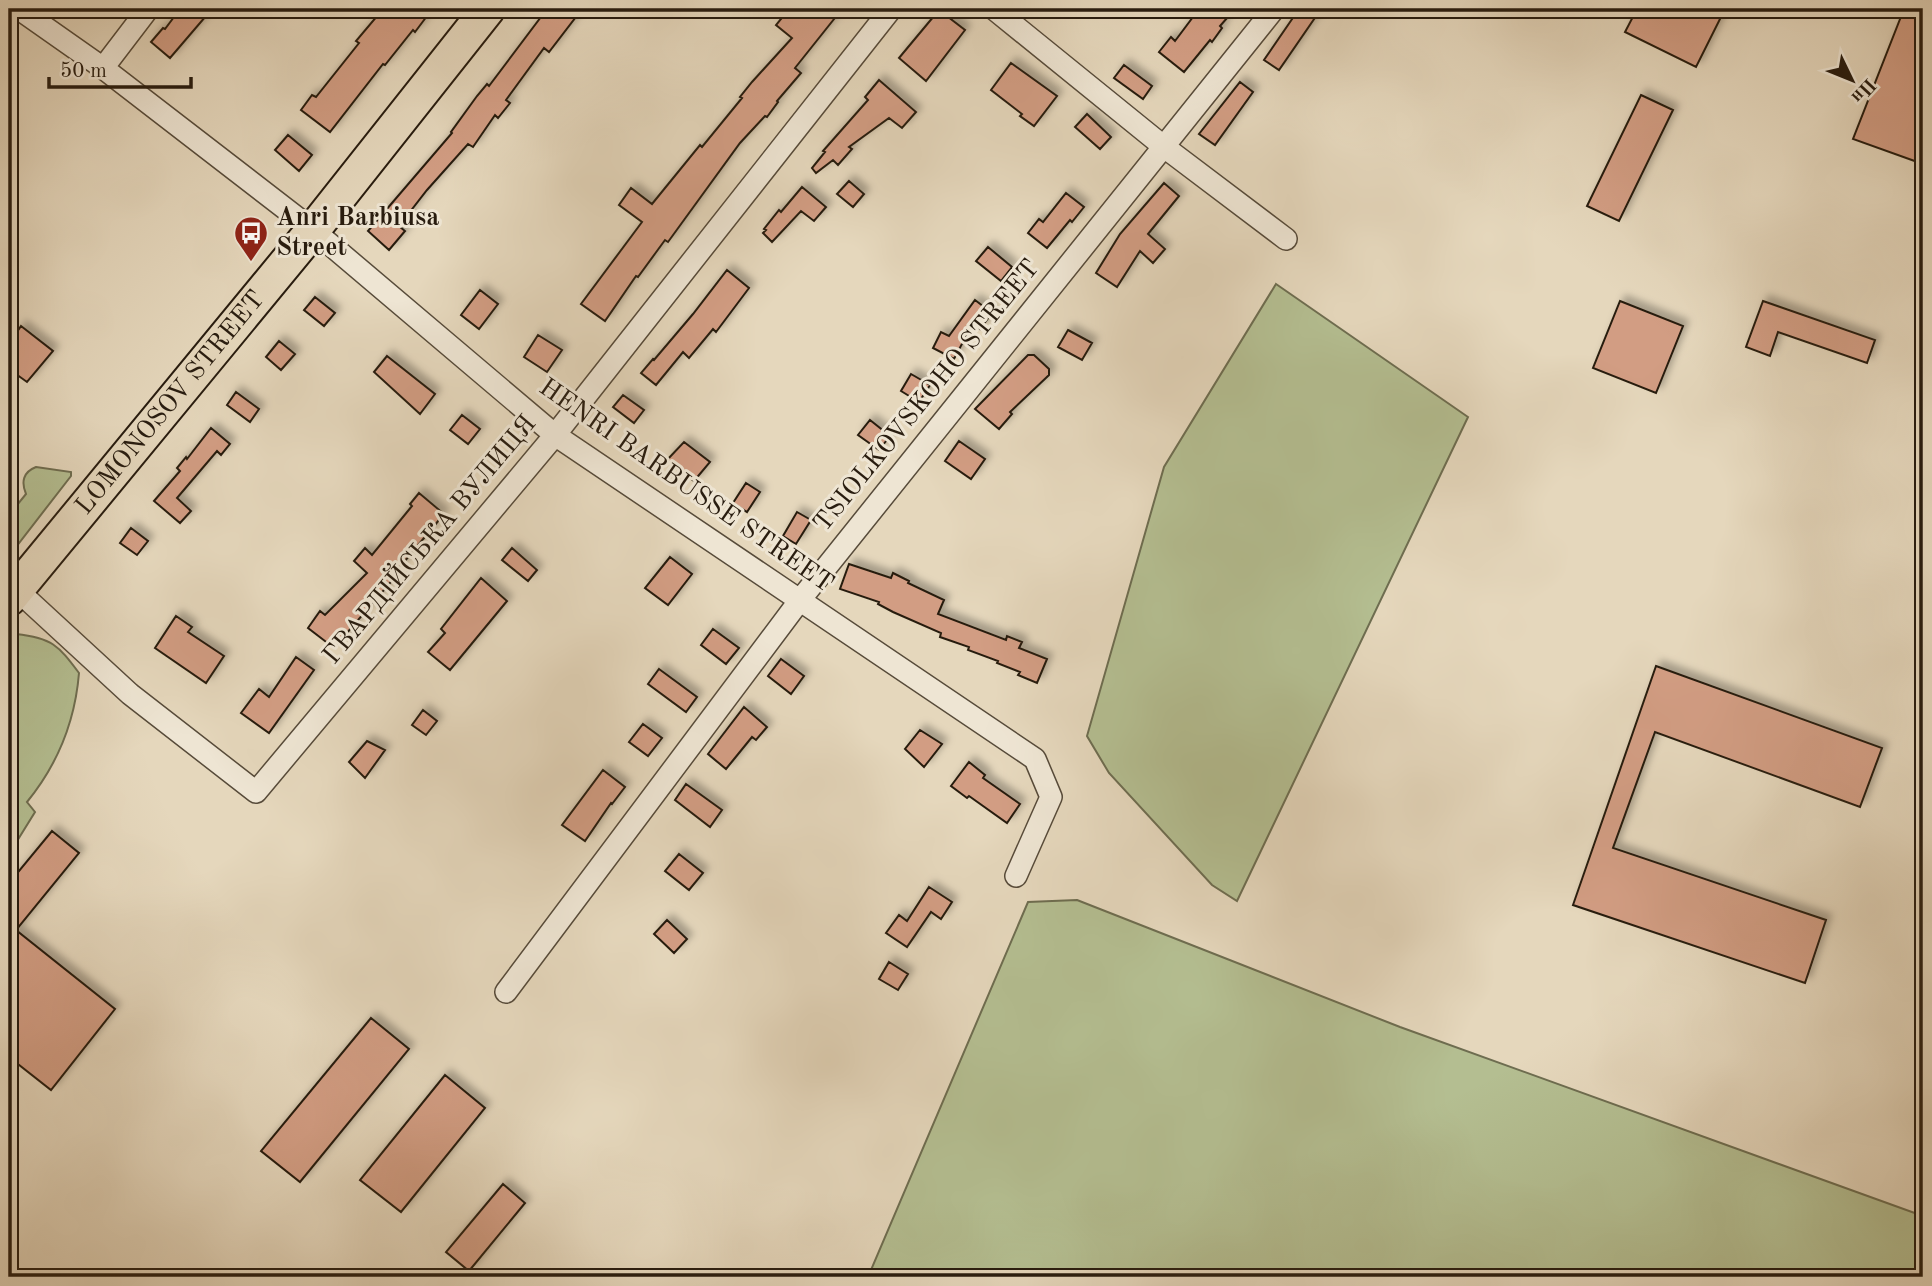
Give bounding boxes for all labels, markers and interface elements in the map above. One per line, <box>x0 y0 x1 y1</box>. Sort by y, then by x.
scale bar <box>49 46 191 90</box>
north arrow <box>1816 46 1886 116</box>
text: 50 m <box>60 61 107 82</box>
text: Пн <box>1847 74 1878 106</box>
place label: Anri Barbiusa Street <box>276 205 439 261</box>
bus stop icon: Anri Barbiusa Street <box>232 214 270 263</box>
street label: TSIOLKOVSKOHO STREET <box>809 255 1045 537</box>
street label: LOMONOSOV STREET <box>71 286 270 520</box>
street label: HENRI BARBUSSE STREET <box>534 374 838 598</box>
street label: ГВАРДІЙСЬКА ВУЛИЦЯ <box>315 408 541 669</box>

